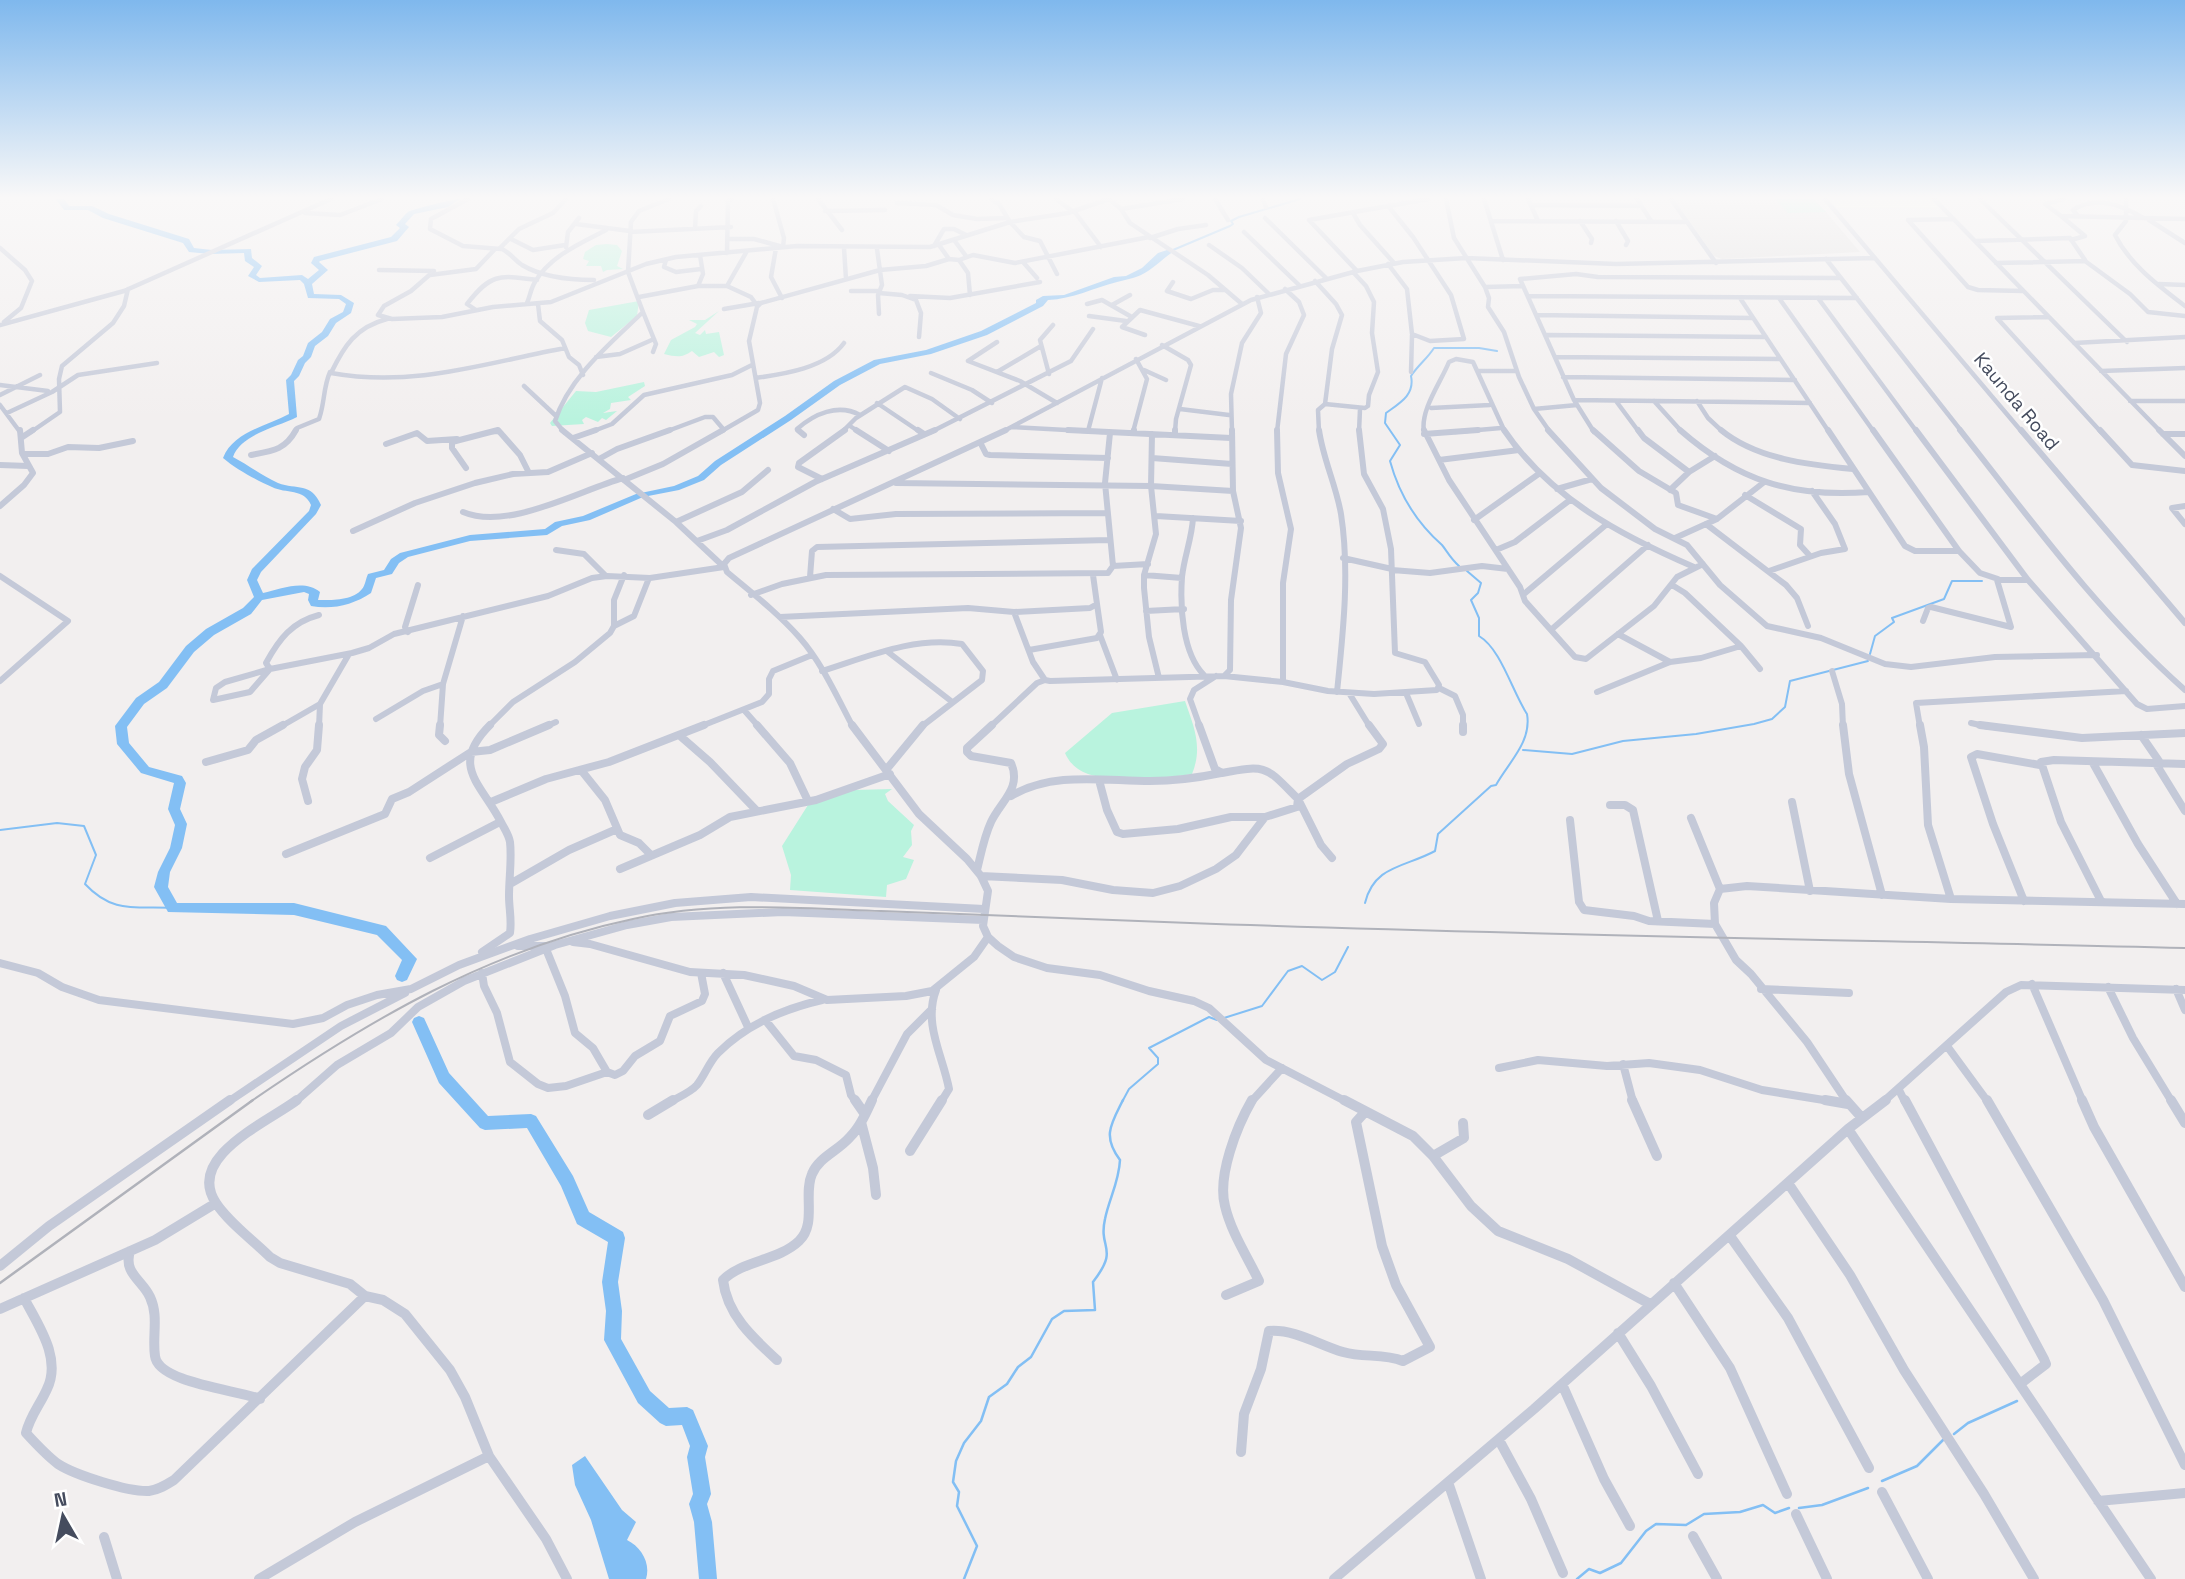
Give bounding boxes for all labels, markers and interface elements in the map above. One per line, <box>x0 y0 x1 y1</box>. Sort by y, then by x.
street label: Kaunda Road <box>1968 347 2065 455</box>
north arrow <box>28 1481 98 1551</box>
text: N <box>52 1486 69 1513</box>

